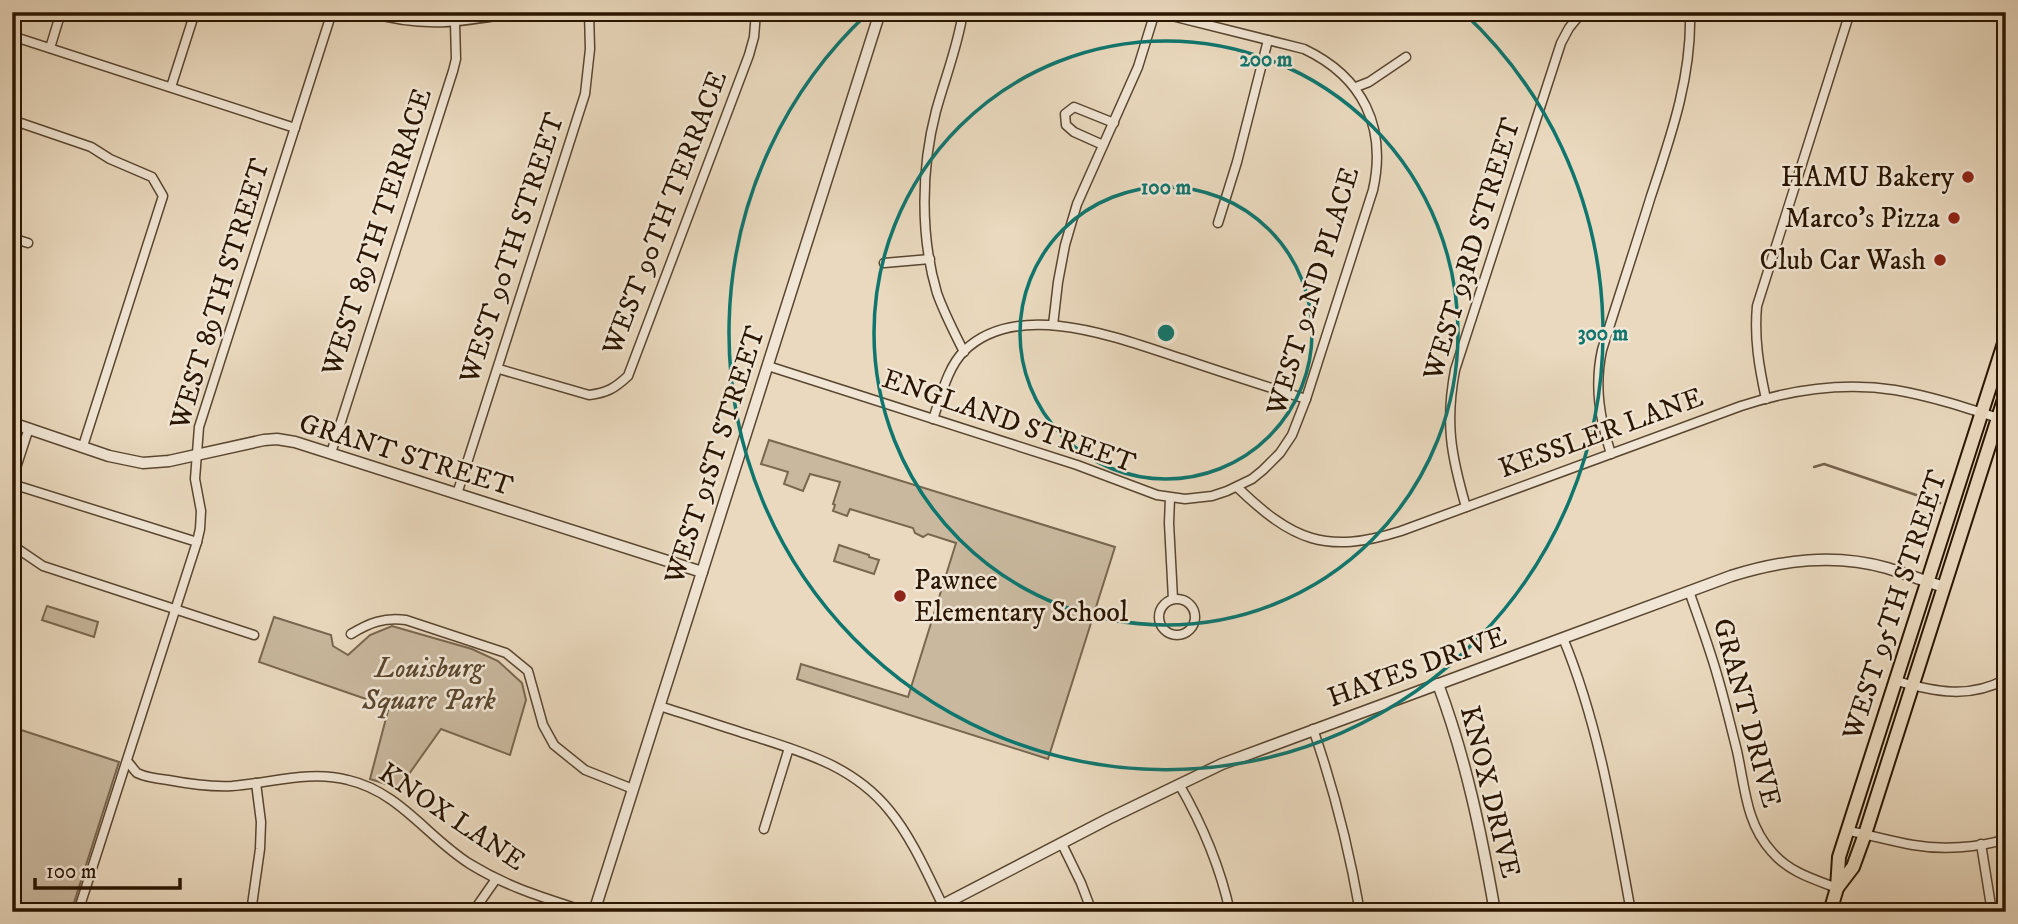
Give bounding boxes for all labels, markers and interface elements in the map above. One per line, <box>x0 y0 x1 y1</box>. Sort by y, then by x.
text: 200 m <box>1239 47 1293 73</box>
street label: WEST 90TH TERRACE <box>594 66 735 361</box>
street label: WEST 89TH TERRACE <box>314 84 440 381</box>
street label: WEST 90TH STREET <box>451 108 572 389</box>
street label: WEST 93RD STREET <box>1415 114 1529 385</box>
street label: WEST 89TH STREET <box>162 154 278 435</box>
place label: HAMU Bakery <box>1781 160 1955 195</box>
street label: WEST 92ND PLACE <box>1258 163 1367 420</box>
marker: HAMU Bakery <box>1960 169 1976 185</box>
text: 100 m <box>1141 175 1191 201</box>
place label: Marco's Pizza <box>1785 201 1940 236</box>
marker: Marco's Pizza <box>1946 210 1962 226</box>
place label: Club Car Wash <box>1760 243 1926 278</box>
marker: Club Car Wash <box>1932 252 1948 268</box>
centre of rings <box>1154 321 1178 345</box>
text: 300 m <box>1578 321 1629 347</box>
street label: WEST 91ST STREET <box>657 322 773 589</box>
street label: ENGLAND STREET <box>878 361 1140 481</box>
street label: KESSLER LANE <box>1494 380 1708 486</box>
street label: GRANT STREET <box>295 406 517 504</box>
street label: WEST 95TH STREET <box>1835 466 1955 745</box>
place label: Pawnee Elementary School <box>914 563 1129 630</box>
marker: Pawnee Elementary School <box>892 588 908 604</box>
street label: GRANT DRIVE <box>1705 615 1789 811</box>
street label: HAYES DRIVE <box>1323 618 1511 716</box>
park label: Louisburg Square Park <box>361 651 496 719</box>
street label: KNOX DRIVE <box>1452 702 1528 882</box>
street label: KNOX LANE <box>372 755 532 879</box>
scale bar <box>35 847 180 891</box>
text: 100 m <box>46 859 97 885</box>

